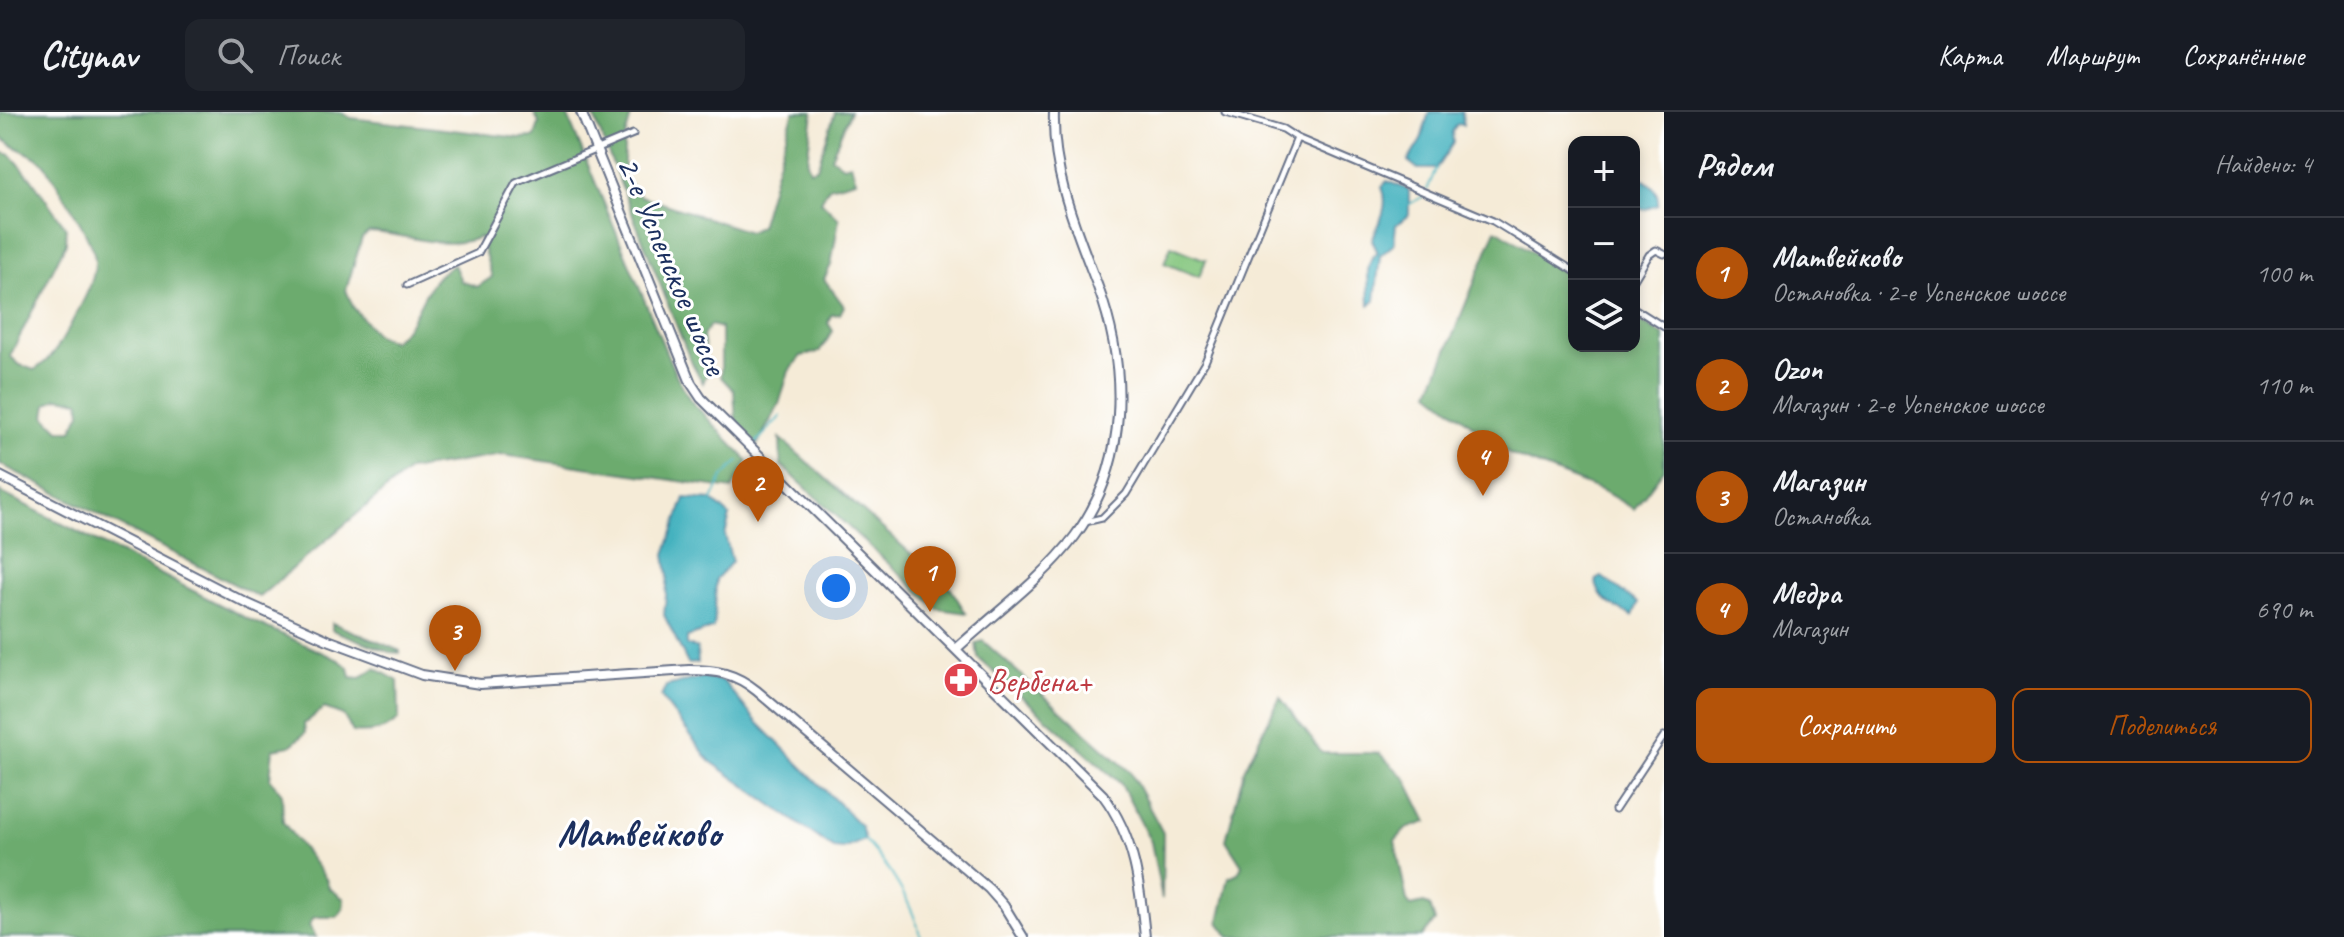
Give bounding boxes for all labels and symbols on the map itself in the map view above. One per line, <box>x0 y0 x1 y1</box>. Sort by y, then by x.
street label: 2-е Успенское шоссе <box>607 149 739 383</box>
pin: 4 <box>1457 430 1509 496</box>
pin: 2 <box>732 456 784 522</box>
pin: 1 <box>904 546 956 612</box>
your location <box>816 568 856 608</box>
pin: 3 <box>429 605 481 671</box>
place label: Вербена+ <box>987 659 1094 702</box>
pharmacy icon: Вербена+ <box>942 661 980 699</box>
district label: Матвейково <box>557 810 725 857</box>

